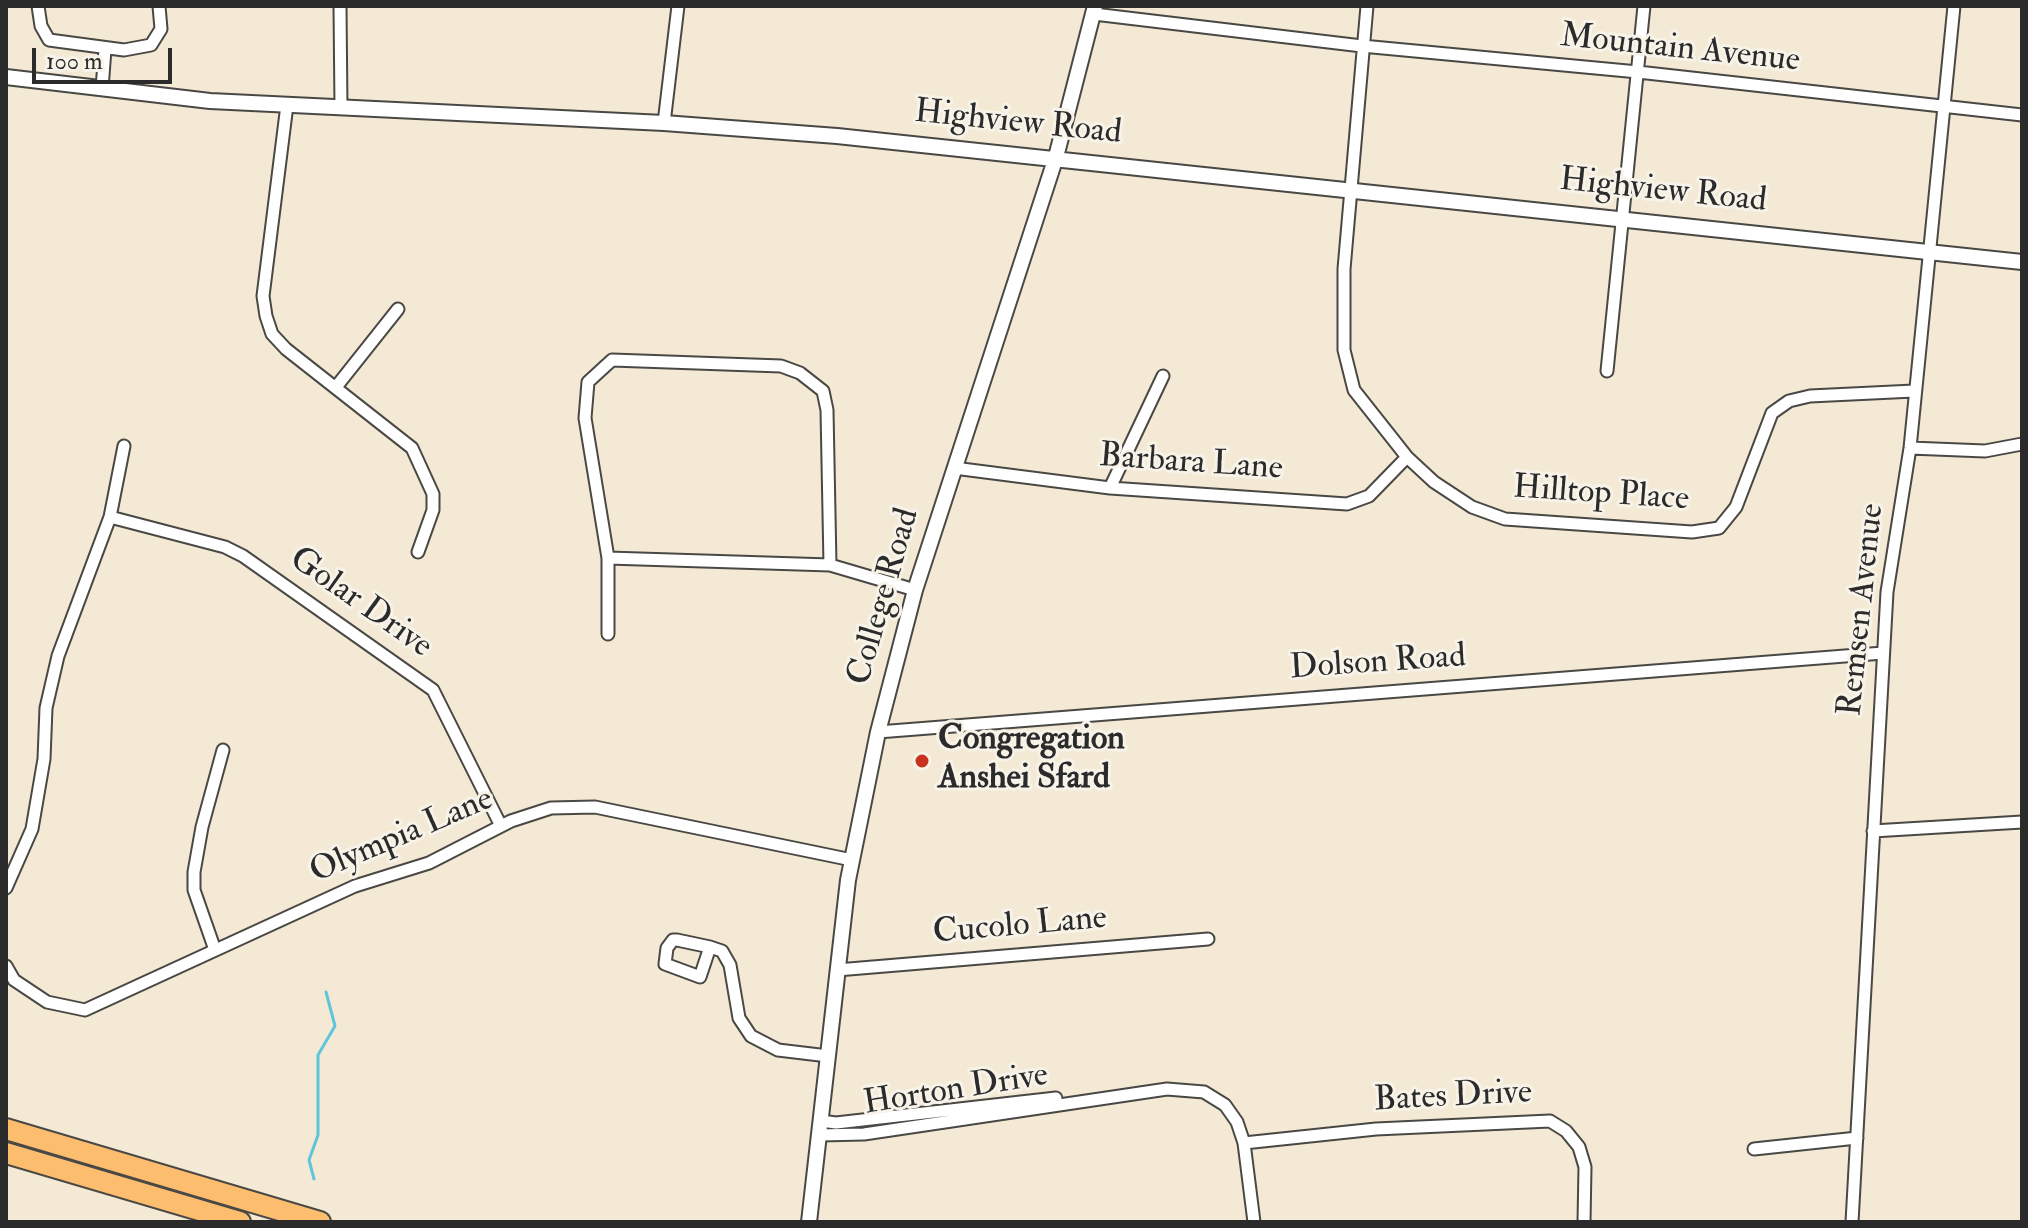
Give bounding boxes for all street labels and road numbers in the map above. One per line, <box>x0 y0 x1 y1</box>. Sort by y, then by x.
street label: Mountain Avenue <box>1558 17 1802 83</box>
street label: Highview Road <box>912 93 1124 155</box>
street label: Highview Road <box>1557 161 1769 223</box>
street label: Barbara Lane <box>1098 437 1284 491</box>
street label: Hilltop Place <box>1512 469 1690 521</box>
street label: Remsen Avenue <box>1832 502 1894 718</box>
street label: College Road <box>840 504 930 690</box>
street label: Golar Drive <box>281 540 439 668</box>
street label: Dolson Road <box>1289 637 1467 691</box>
street label: Olympia Lane <box>304 780 500 894</box>
street label: Cucolo Lane <box>931 899 1109 955</box>
street label: Horton Drive <box>861 1056 1051 1126</box>
street label: Bates Drive <box>1373 1073 1533 1123</box>

